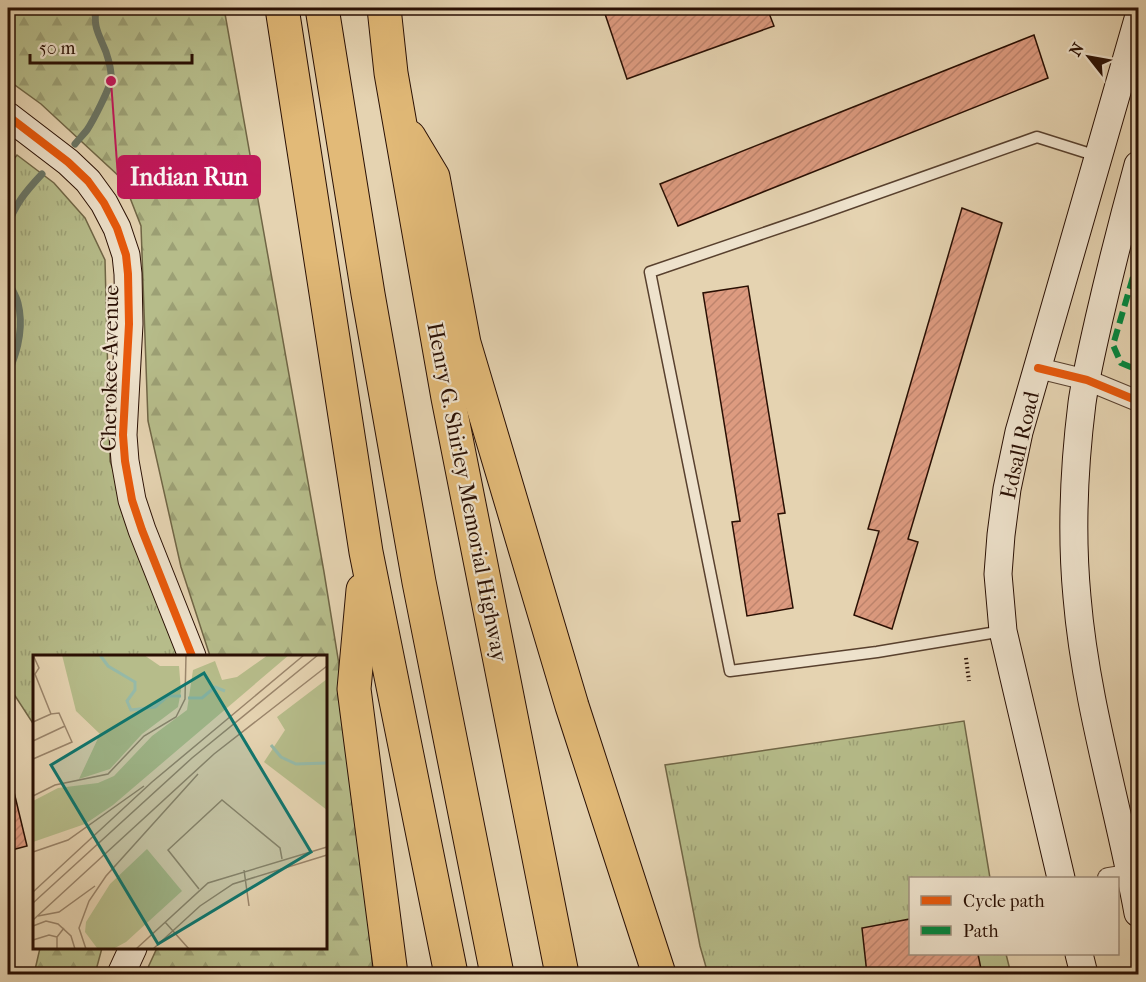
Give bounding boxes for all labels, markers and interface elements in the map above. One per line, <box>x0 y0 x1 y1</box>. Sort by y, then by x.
scale bar <box>30 27 192 65</box>
north arrow <box>1059 27 1119 87</box>
text: 50 m <box>39 38 76 59</box>
text: N <box>1065 39 1088 60</box>
callout: Indian Run <box>118 156 260 198</box>
text: Indian Run <box>130 163 249 191</box>
street label: Cherokee Avenue <box>96 284 124 452</box>
street label: Henry G. Shirley Memorial Highway <box>421 320 513 665</box>
street label: Edsall Road <box>995 388 1045 502</box>
inset map <box>33 655 327 949</box>
legend <box>909 877 1119 955</box>
text: Cycle path <box>963 891 1044 912</box>
text: Path <box>963 921 999 942</box>

